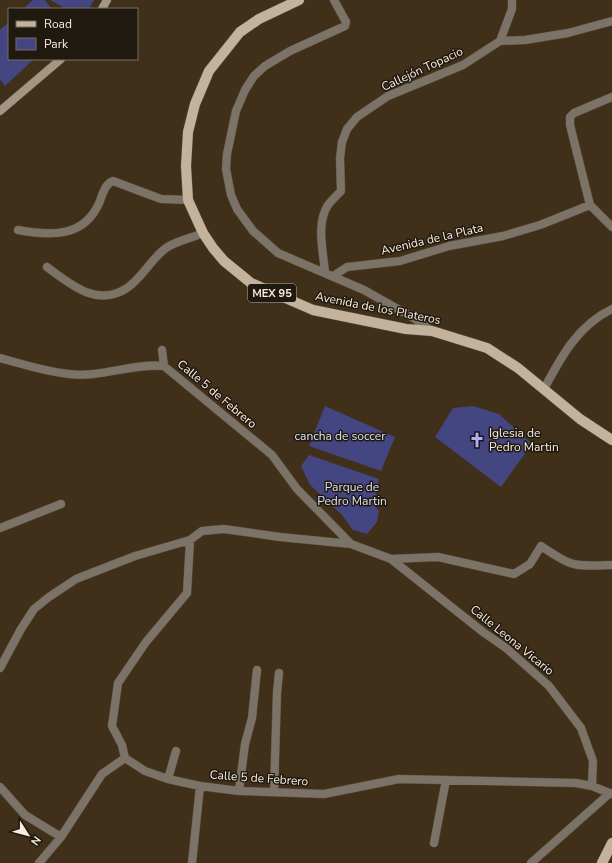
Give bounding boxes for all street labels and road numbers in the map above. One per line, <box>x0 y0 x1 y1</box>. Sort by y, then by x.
street label: Callejón Topacio <box>379 43 466 95</box>
street label: Avenida de la Plata <box>379 219 485 259</box>
road number: MEX 95 <box>248 284 296 302</box>
street label: Avenida de los Plateros <box>314 288 442 328</box>
street label: Calle 5 de Febrero <box>174 356 260 432</box>
street label: Calle Leona Vicario <box>467 601 557 679</box>
street label: Calle 5 de Febrero <box>209 767 309 789</box>

